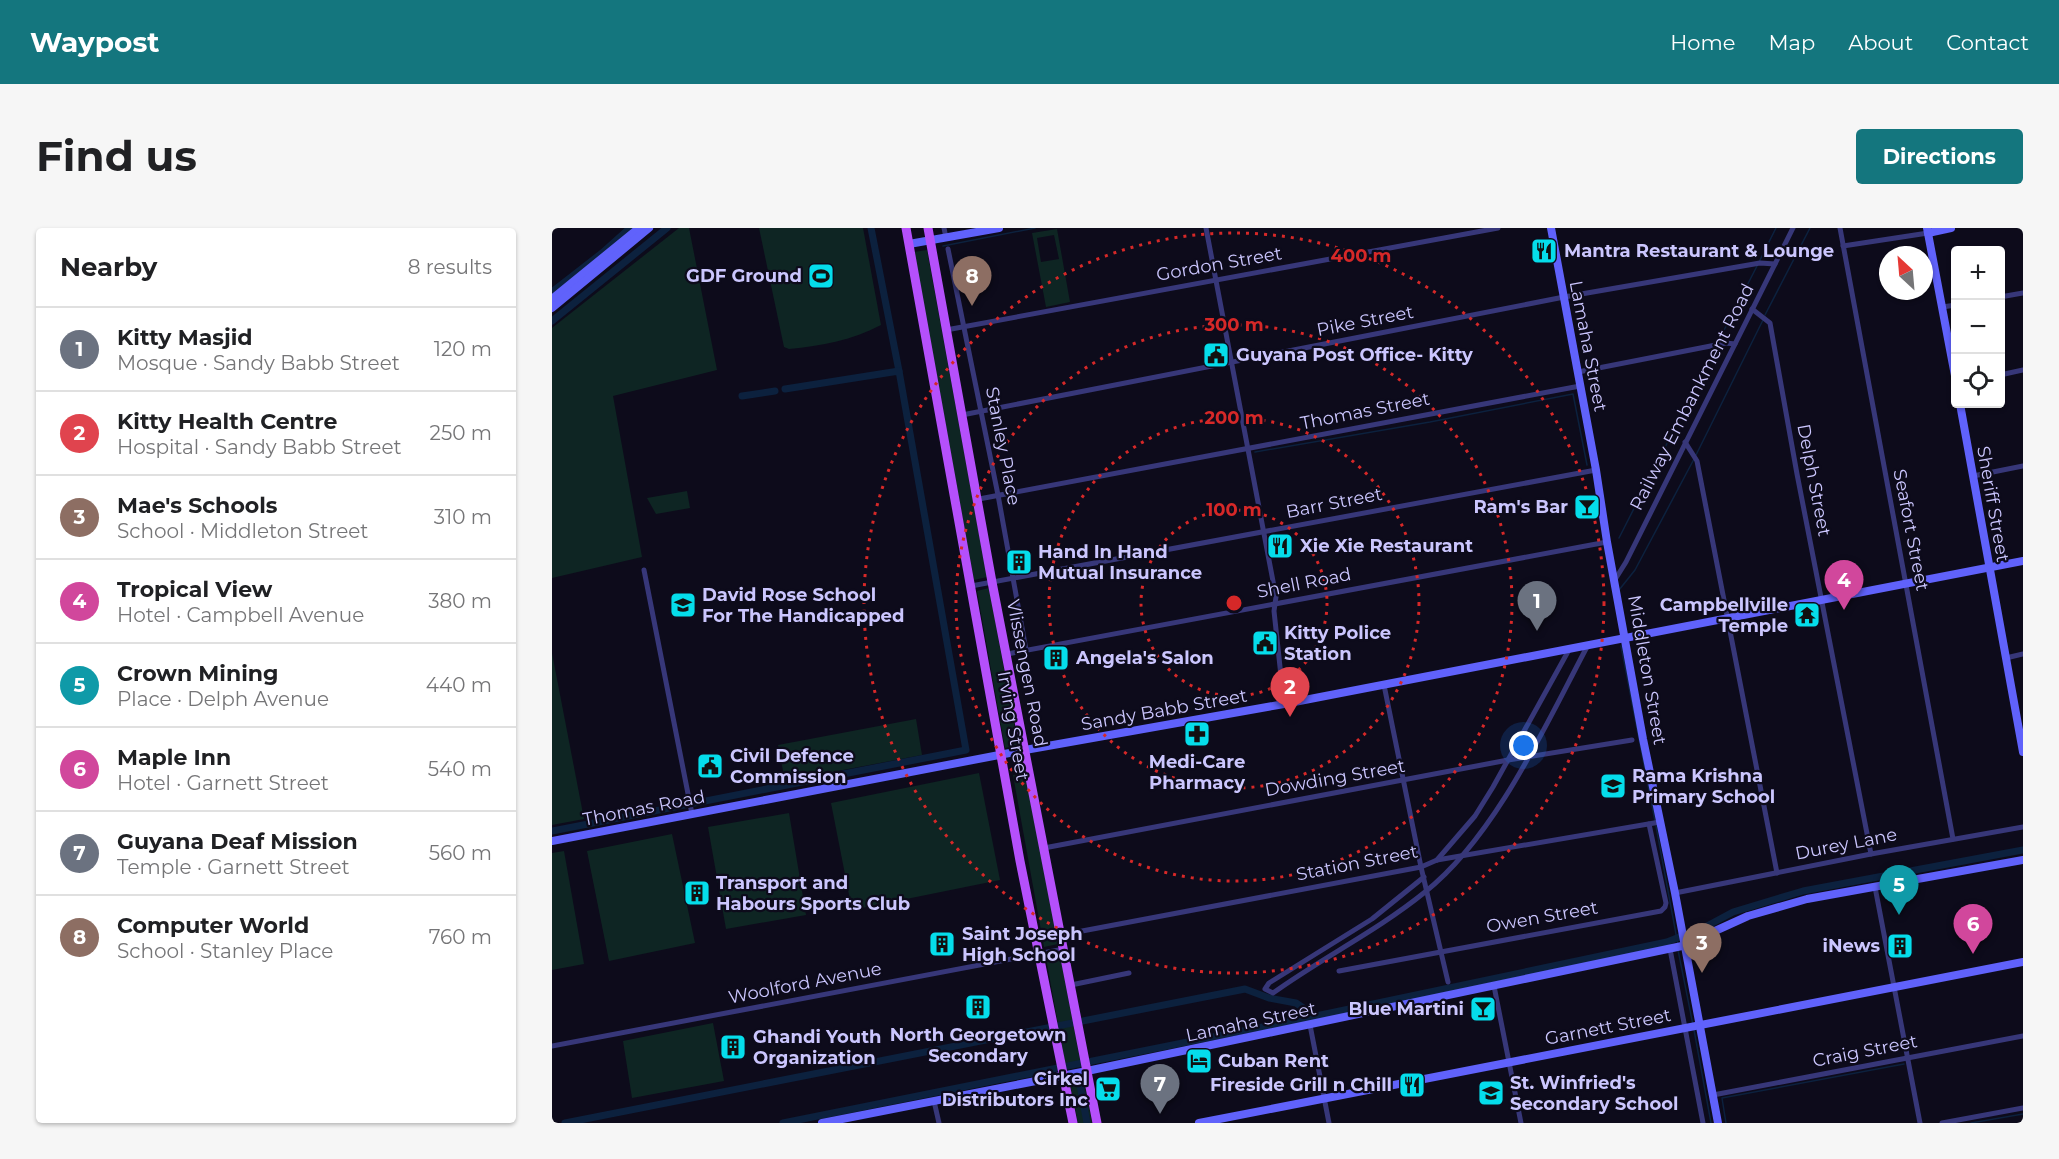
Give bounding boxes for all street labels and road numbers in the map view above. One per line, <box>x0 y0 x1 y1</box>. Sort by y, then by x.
street label: Gordon Street <box>1155 242 1283 286</box>
street label: Lamaha Street <box>1565 279 1611 413</box>
street label: Railway Embankment Road <box>1625 280 1759 514</box>
street label: Pike Street <box>1315 301 1415 341</box>
street label: Stanley Place <box>981 385 1025 507</box>
street label: Thomas Street <box>1298 388 1432 434</box>
street label: Delph Street <box>1792 422 1836 538</box>
street label: Sheriff Street <box>1972 444 2014 564</box>
street label: Seafort Street <box>1888 467 1934 593</box>
street label: Barr Street <box>1284 483 1384 523</box>
street label: Shell Road <box>1255 563 1353 603</box>
street label: Middleton Street <box>1623 593 1671 747</box>
street label: Vlissengen Road <box>1002 597 1052 749</box>
street label: Irving Street <box>993 669 1033 783</box>
street label: Sandy Babb Street <box>1079 685 1249 735</box>
street label: Dowding Street <box>1263 755 1407 801</box>
street label: Thomas Road <box>581 785 707 831</box>
street label: Durey Lane <box>1793 823 1899 865</box>
street label: Station Street <box>1294 840 1420 886</box>
street label: Owen Street <box>1485 896 1599 938</box>
street label: Woolford Avenue <box>727 957 884 1009</box>
street label: Lamaha Street <box>1184 997 1318 1047</box>
street label: Garnett Street <box>1543 1004 1673 1050</box>
street label: Craig Street <box>1811 1030 1919 1072</box>

